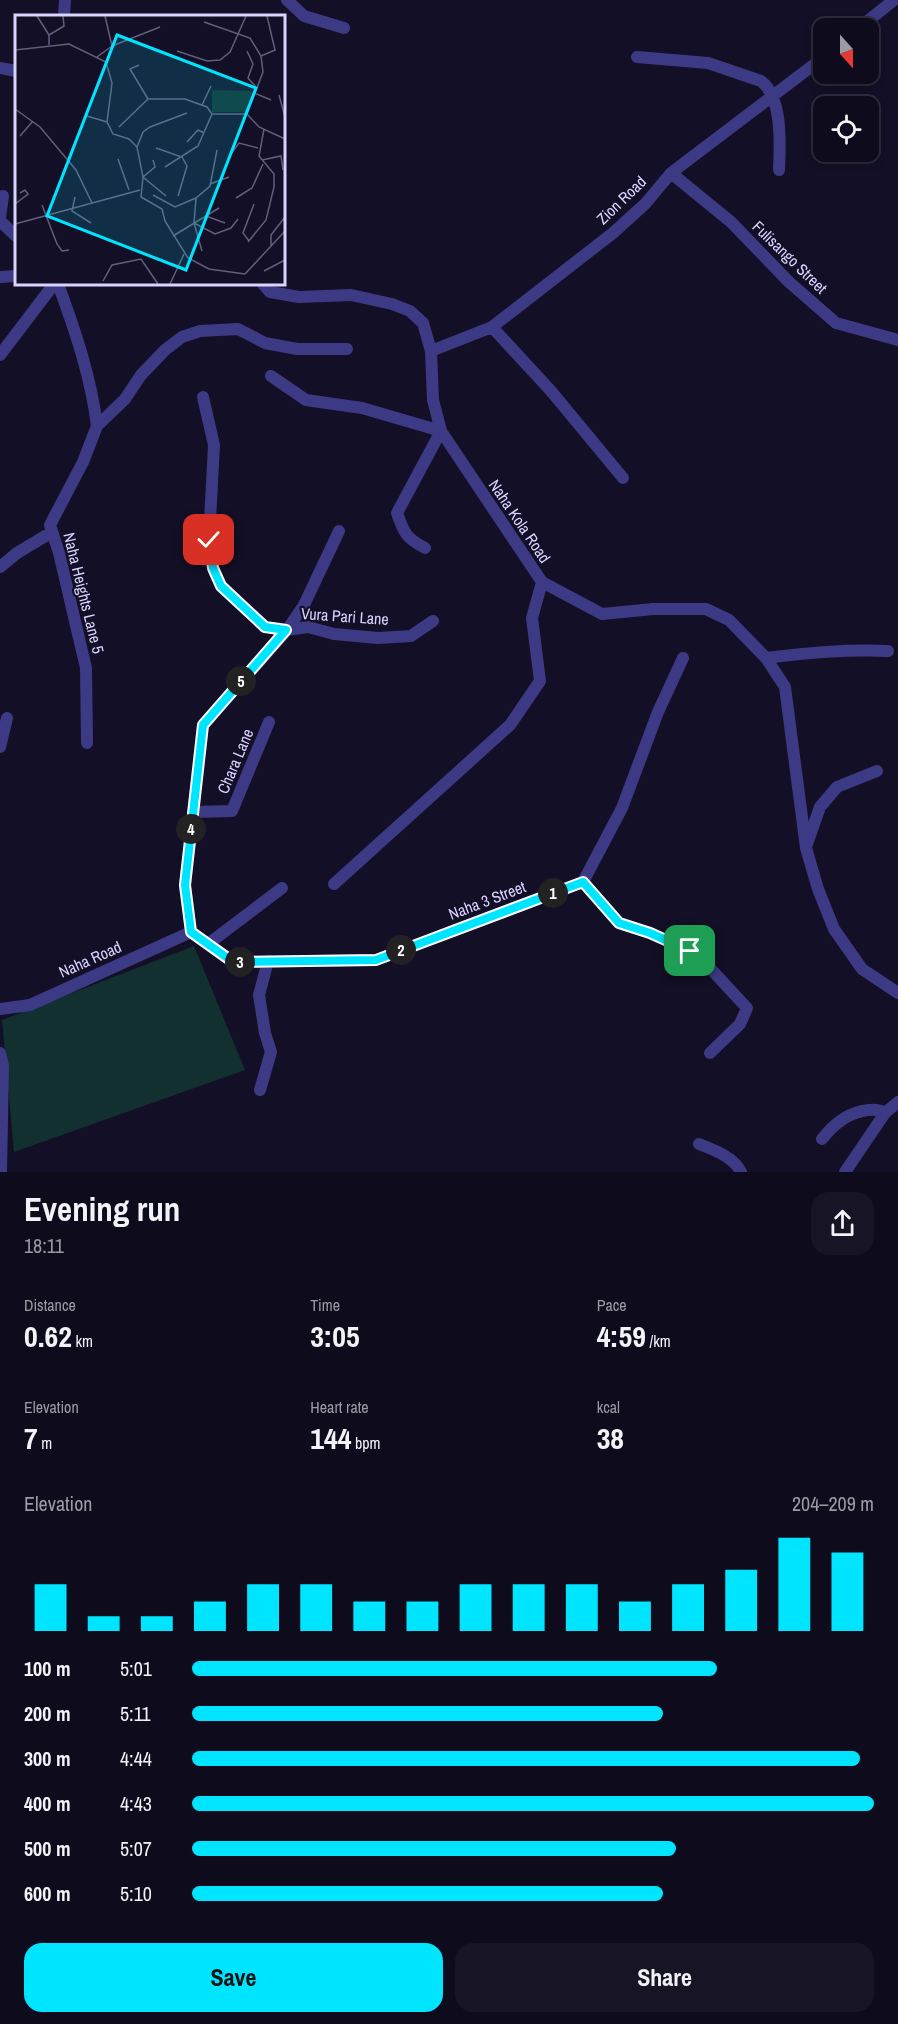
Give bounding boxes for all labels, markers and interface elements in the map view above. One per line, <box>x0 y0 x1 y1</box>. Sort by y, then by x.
inset map <box>15 15 285 285</box>
north arrow <box>813 18 879 84</box>
map controls <box>813 18 879 162</box>
button: locate <box>813 96 879 162</box>
street label: Zion Road <box>591 171 651 229</box>
street label: Fulisango Street <box>748 216 833 299</box>
street label: Naha Kola Road <box>484 475 556 567</box>
pin <box>183 514 234 565</box>
icon: check <box>192 523 225 556</box>
street label: Naha Heights Lane 5 <box>58 530 110 656</box>
street label: Vura Pari Lane <box>300 602 390 630</box>
pin: 5 <box>226 666 256 696</box>
text: 5 <box>237 670 245 692</box>
street label: Chara Lane <box>211 725 259 797</box>
pin: 4 <box>176 814 206 844</box>
text: 4 <box>187 818 195 840</box>
street label: Naha 3 Street <box>445 875 529 925</box>
pin: 1 <box>538 878 568 908</box>
text: 1 <box>549 882 557 904</box>
pin <box>664 925 715 976</box>
icon: arrive <box>673 934 706 967</box>
street label: Naha Road <box>55 935 125 983</box>
pin: 2 <box>386 935 416 965</box>
text: 2 <box>397 939 405 961</box>
pin: 3 <box>225 947 255 977</box>
text: 3 <box>236 951 244 973</box>
text: Evening run <box>24 1187 180 1231</box>
button: share <box>811 1192 874 1255</box>
text: 18:11 <box>24 1232 64 1259</box>
text: Distance <box>24 1294 76 1316</box>
text: Time <box>310 1294 340 1316</box>
text: Pace <box>597 1294 627 1316</box>
text: 0.62 <box>24 1316 72 1356</box>
text: 3:05 <box>310 1316 360 1356</box>
text: 4:59 <box>597 1316 646 1356</box>
text: km <box>72 1330 93 1352</box>
text: /km <box>646 1330 671 1352</box>
text: Elevation <box>24 1396 79 1418</box>
text: Heart rate <box>310 1396 369 1418</box>
text: kcal <box>597 1396 620 1418</box>
text: 7 <box>24 1418 38 1458</box>
text: 144 <box>310 1418 351 1458</box>
text: 38 <box>597 1418 624 1458</box>
text: m <box>38 1432 52 1454</box>
text: bpm <box>351 1432 381 1454</box>
text: Elevation <box>24 1490 92 1517</box>
text: 204–209 m <box>792 1490 874 1517</box>
text: 100 m <box>24 1655 71 1682</box>
text: 5:01 <box>120 1655 152 1682</box>
text: 200 m <box>24 1700 71 1727</box>
text: 5:11 <box>120 1700 151 1727</box>
text: 300 m <box>24 1745 71 1772</box>
text: 4:44 <box>120 1745 152 1772</box>
text: 400 m <box>24 1790 71 1817</box>
text: 4:43 <box>120 1790 152 1817</box>
text: 500 m <box>24 1835 71 1862</box>
text: 5:07 <box>120 1835 152 1862</box>
text: 600 m <box>24 1880 71 1907</box>
text: 5:10 <box>120 1880 152 1907</box>
button: Save <box>24 1943 443 2012</box>
button: Share <box>455 1943 874 2012</box>

